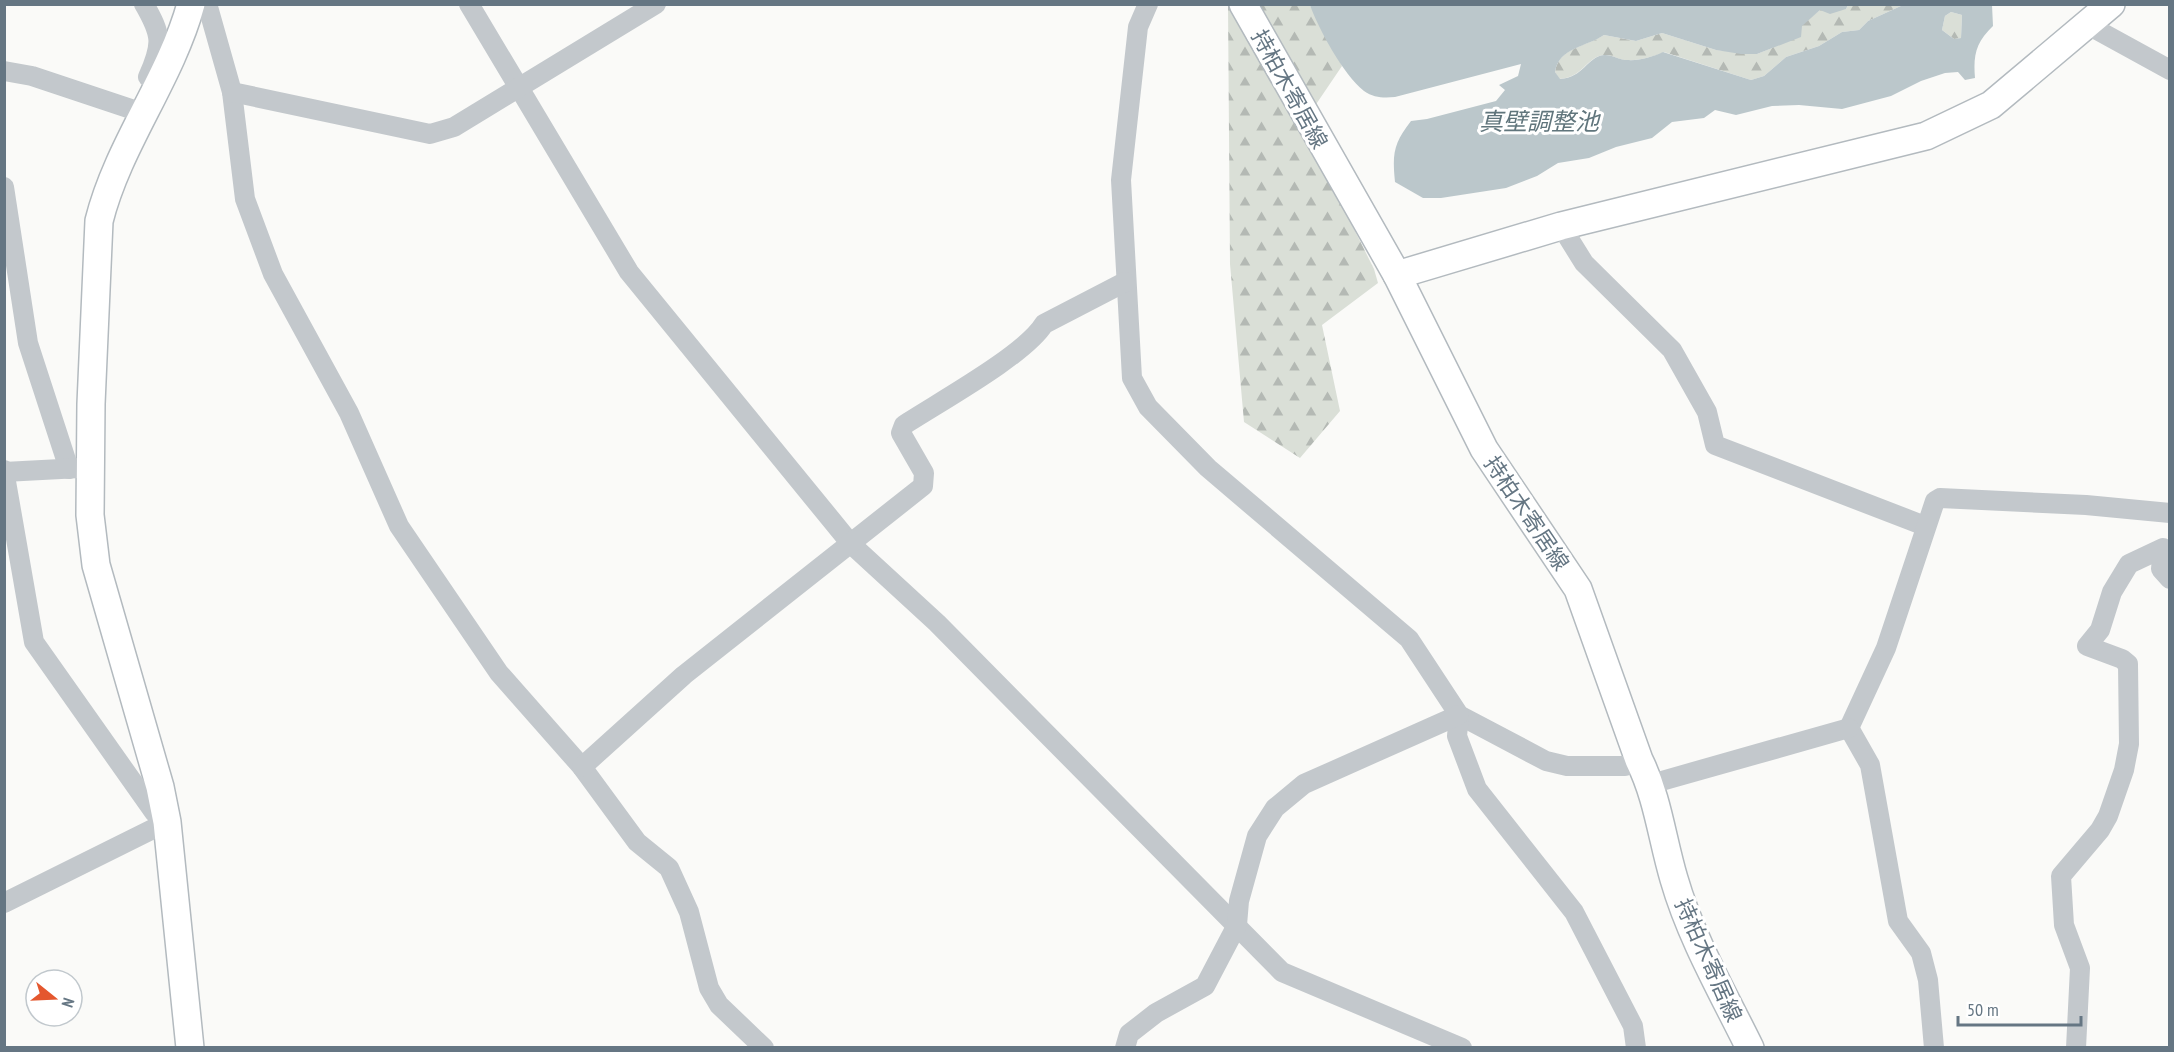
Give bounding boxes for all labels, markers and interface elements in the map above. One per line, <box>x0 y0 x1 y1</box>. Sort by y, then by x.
street label: 持柏木寄居線 <box>1246 24 1334 154</box>
water label: 真壁調整池 <box>1479 106 1601 137</box>
street label: 持柏木寄居線 <box>1478 450 1576 576</box>
street label: 持柏木寄居線 <box>1669 894 1749 1026</box>
north arrow <box>24 968 84 1028</box>
scale bar <box>1958 989 2081 1027</box>
text: N <box>57 995 79 1010</box>
text: 50 m <box>1967 998 1999 1021</box>

